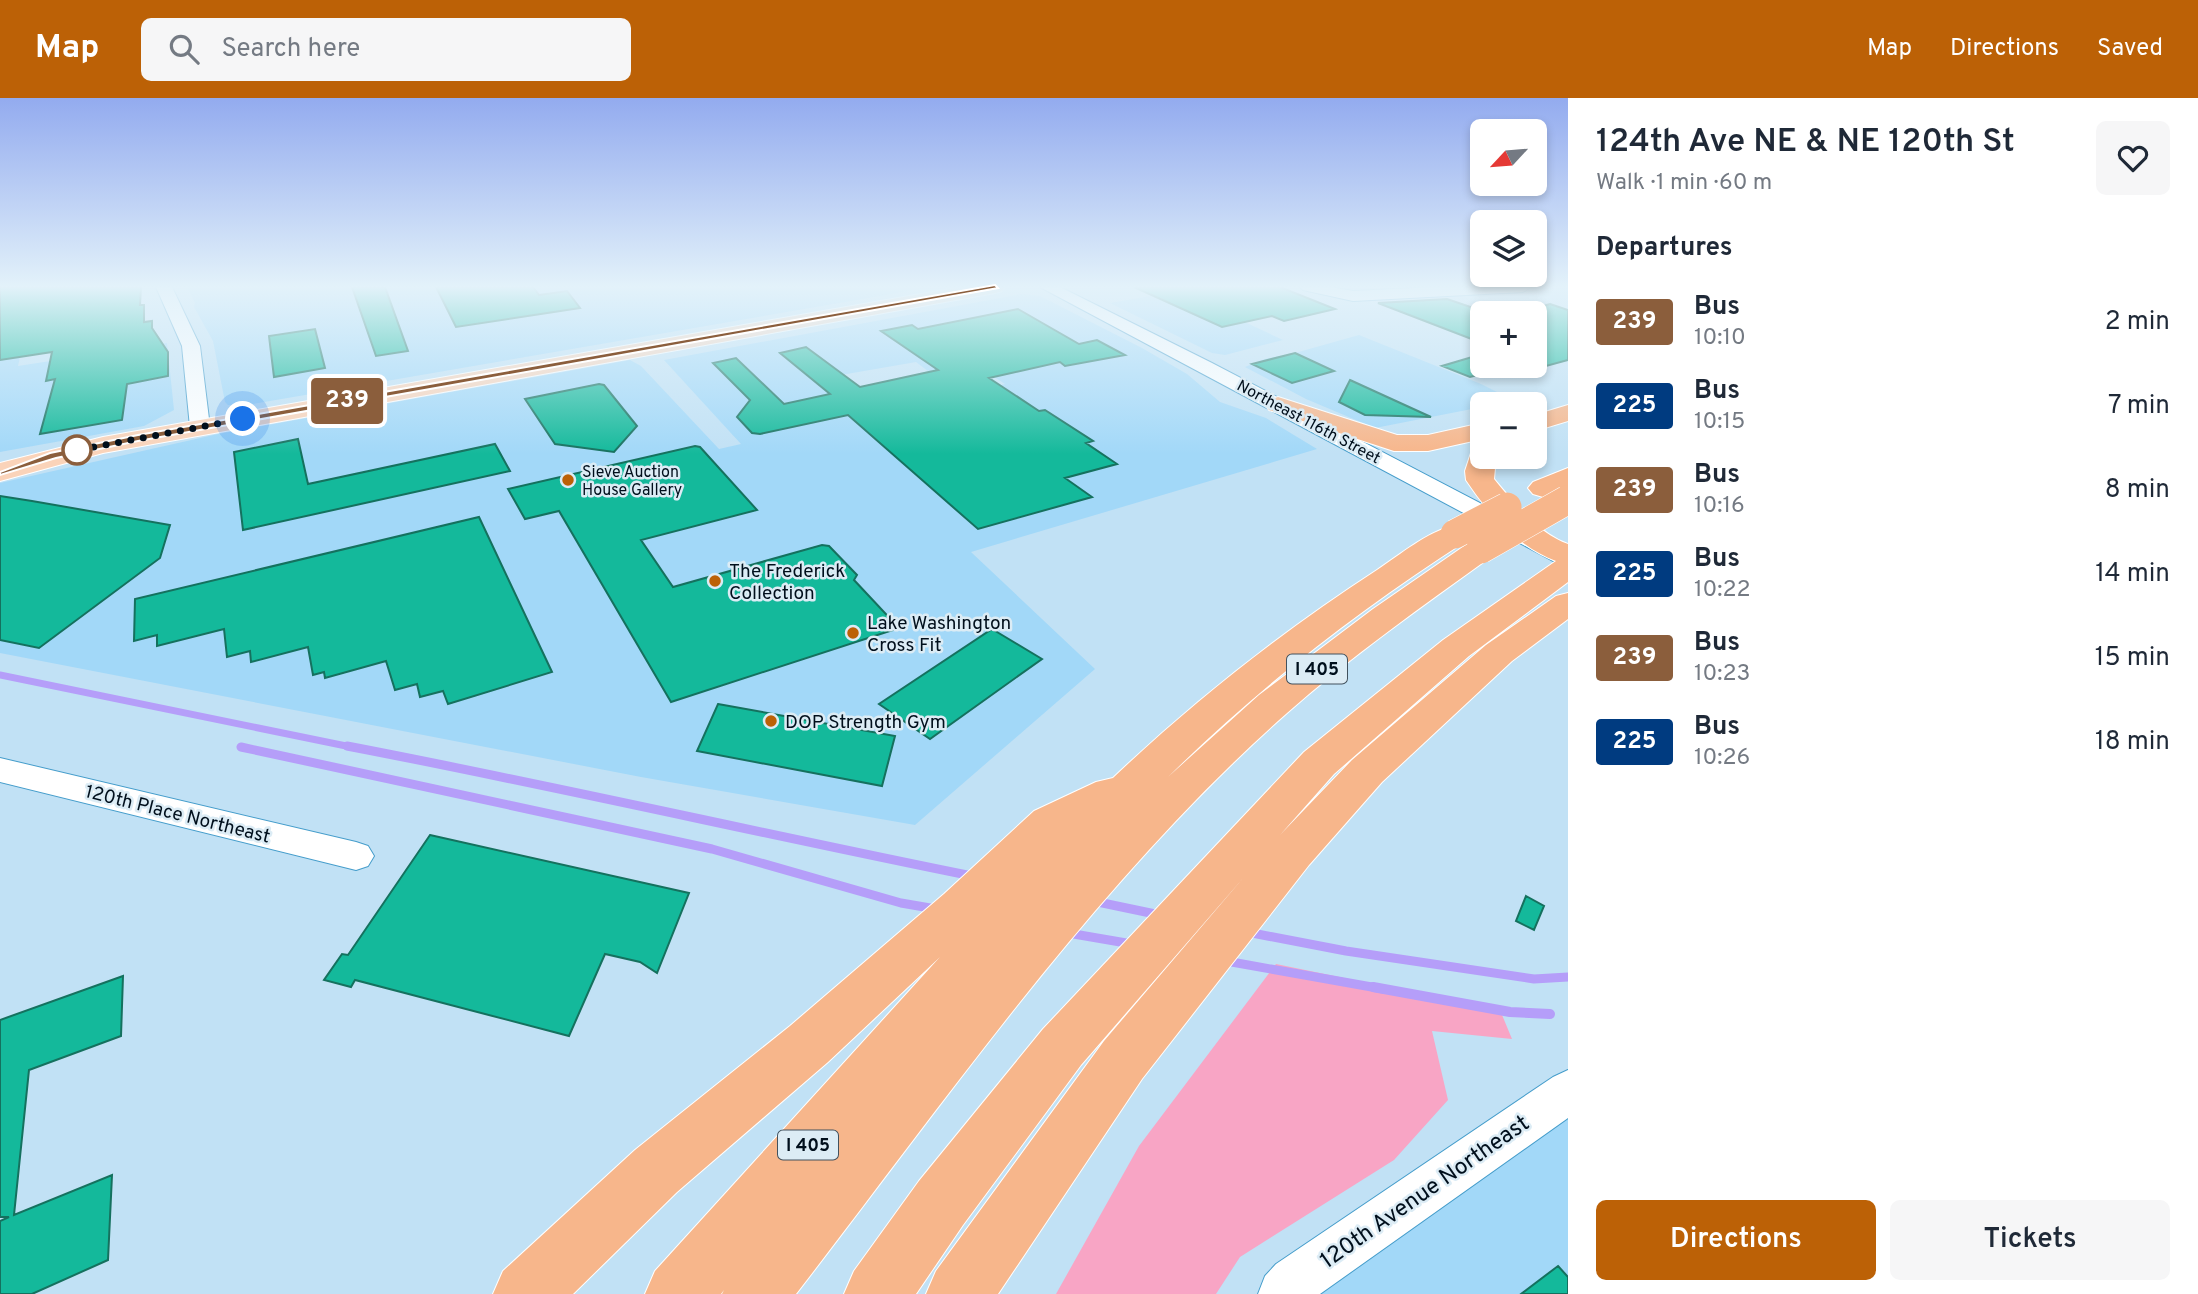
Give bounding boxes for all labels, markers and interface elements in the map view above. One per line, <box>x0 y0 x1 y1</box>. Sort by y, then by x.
search box <box>141 18 631 81</box>
text: Map <box>35 28 99 70</box>
icon: search <box>165 30 203 68</box>
text: Search here <box>221 33 360 66</box>
text: Map <box>1867 34 1912 64</box>
text: Directions <box>1950 34 2059 64</box>
text: Saved <box>2097 34 2163 64</box>
north arrow <box>1470 119 1547 196</box>
map controls <box>1470 119 1547 469</box>
button: heart <box>2096 121 2170 195</box>
text: 124th Ave NE & NE 120th St <box>1596 122 2015 164</box>
text: Walk · 1 min · 60 m <box>1596 169 1772 198</box>
button: layers <box>1470 210 1547 287</box>
text: Departures <box>1596 232 1733 265</box>
text: Bus <box>1694 291 1740 324</box>
button: + <box>1470 301 1547 378</box>
text: 2 min <box>2105 306 2170 339</box>
text: 239 <box>1613 307 1656 337</box>
text: 10:10 <box>1694 324 1746 353</box>
text: Bus <box>1694 375 1740 408</box>
street label: Northeast 116th Street <box>1233 376 1383 469</box>
line badge: 239 <box>307 378 387 424</box>
text: 239 <box>325 386 369 416</box>
text: 7 min <box>2108 390 2170 423</box>
text: 225 <box>1612 391 1657 421</box>
button: − <box>1470 392 1547 469</box>
your location <box>225 401 260 436</box>
text: 10:15 <box>1694 408 1745 437</box>
unlabelled marker <box>62 435 92 465</box>
text: Bus <box>1694 459 1740 492</box>
place label: Sieve Auction House Gallery <box>582 463 682 501</box>
marker: Sieve Auction House Gallery <box>560 472 576 488</box>
text: 8 min <box>2105 474 2170 507</box>
text: 239 <box>1613 475 1656 505</box>
text: 10:16 <box>1694 492 1745 521</box>
text: Bus <box>1694 543 1740 576</box>
text: 14 min <box>2095 558 2170 591</box>
text: 225 <box>1612 559 1657 589</box>
place label: The Frederick Collection <box>729 560 845 606</box>
marker: The Frederick Collection <box>707 573 723 589</box>
text: 10:22 <box>1694 576 1751 605</box>
place label: Lake Washington Cross Fit <box>867 612 1011 658</box>
marker: Lake Washington Cross Fit <box>845 625 861 641</box>
text: Bus <box>1694 627 1740 660</box>
text: 15 min <box>2095 642 2170 675</box>
text: 239 <box>1613 643 1656 673</box>
road number: I 405 <box>1287 654 1347 684</box>
text: 10:23 <box>1694 660 1750 689</box>
place label: DOP Strength Gym <box>785 711 946 735</box>
text: Bus <box>1694 711 1740 744</box>
marker: DOP Strength Gym <box>763 713 779 729</box>
text: 18 min <box>2095 726 2170 759</box>
text: 225 <box>1612 727 1657 757</box>
text: 10:26 <box>1694 744 1750 773</box>
street label: 120th Place Northeast <box>82 780 273 850</box>
street label: 120th Avenue Northeast <box>1315 1110 1536 1276</box>
road number: I 405 <box>778 1130 838 1160</box>
button: Directions <box>1596 1200 1876 1280</box>
button: Tickets <box>1890 1200 2170 1280</box>

